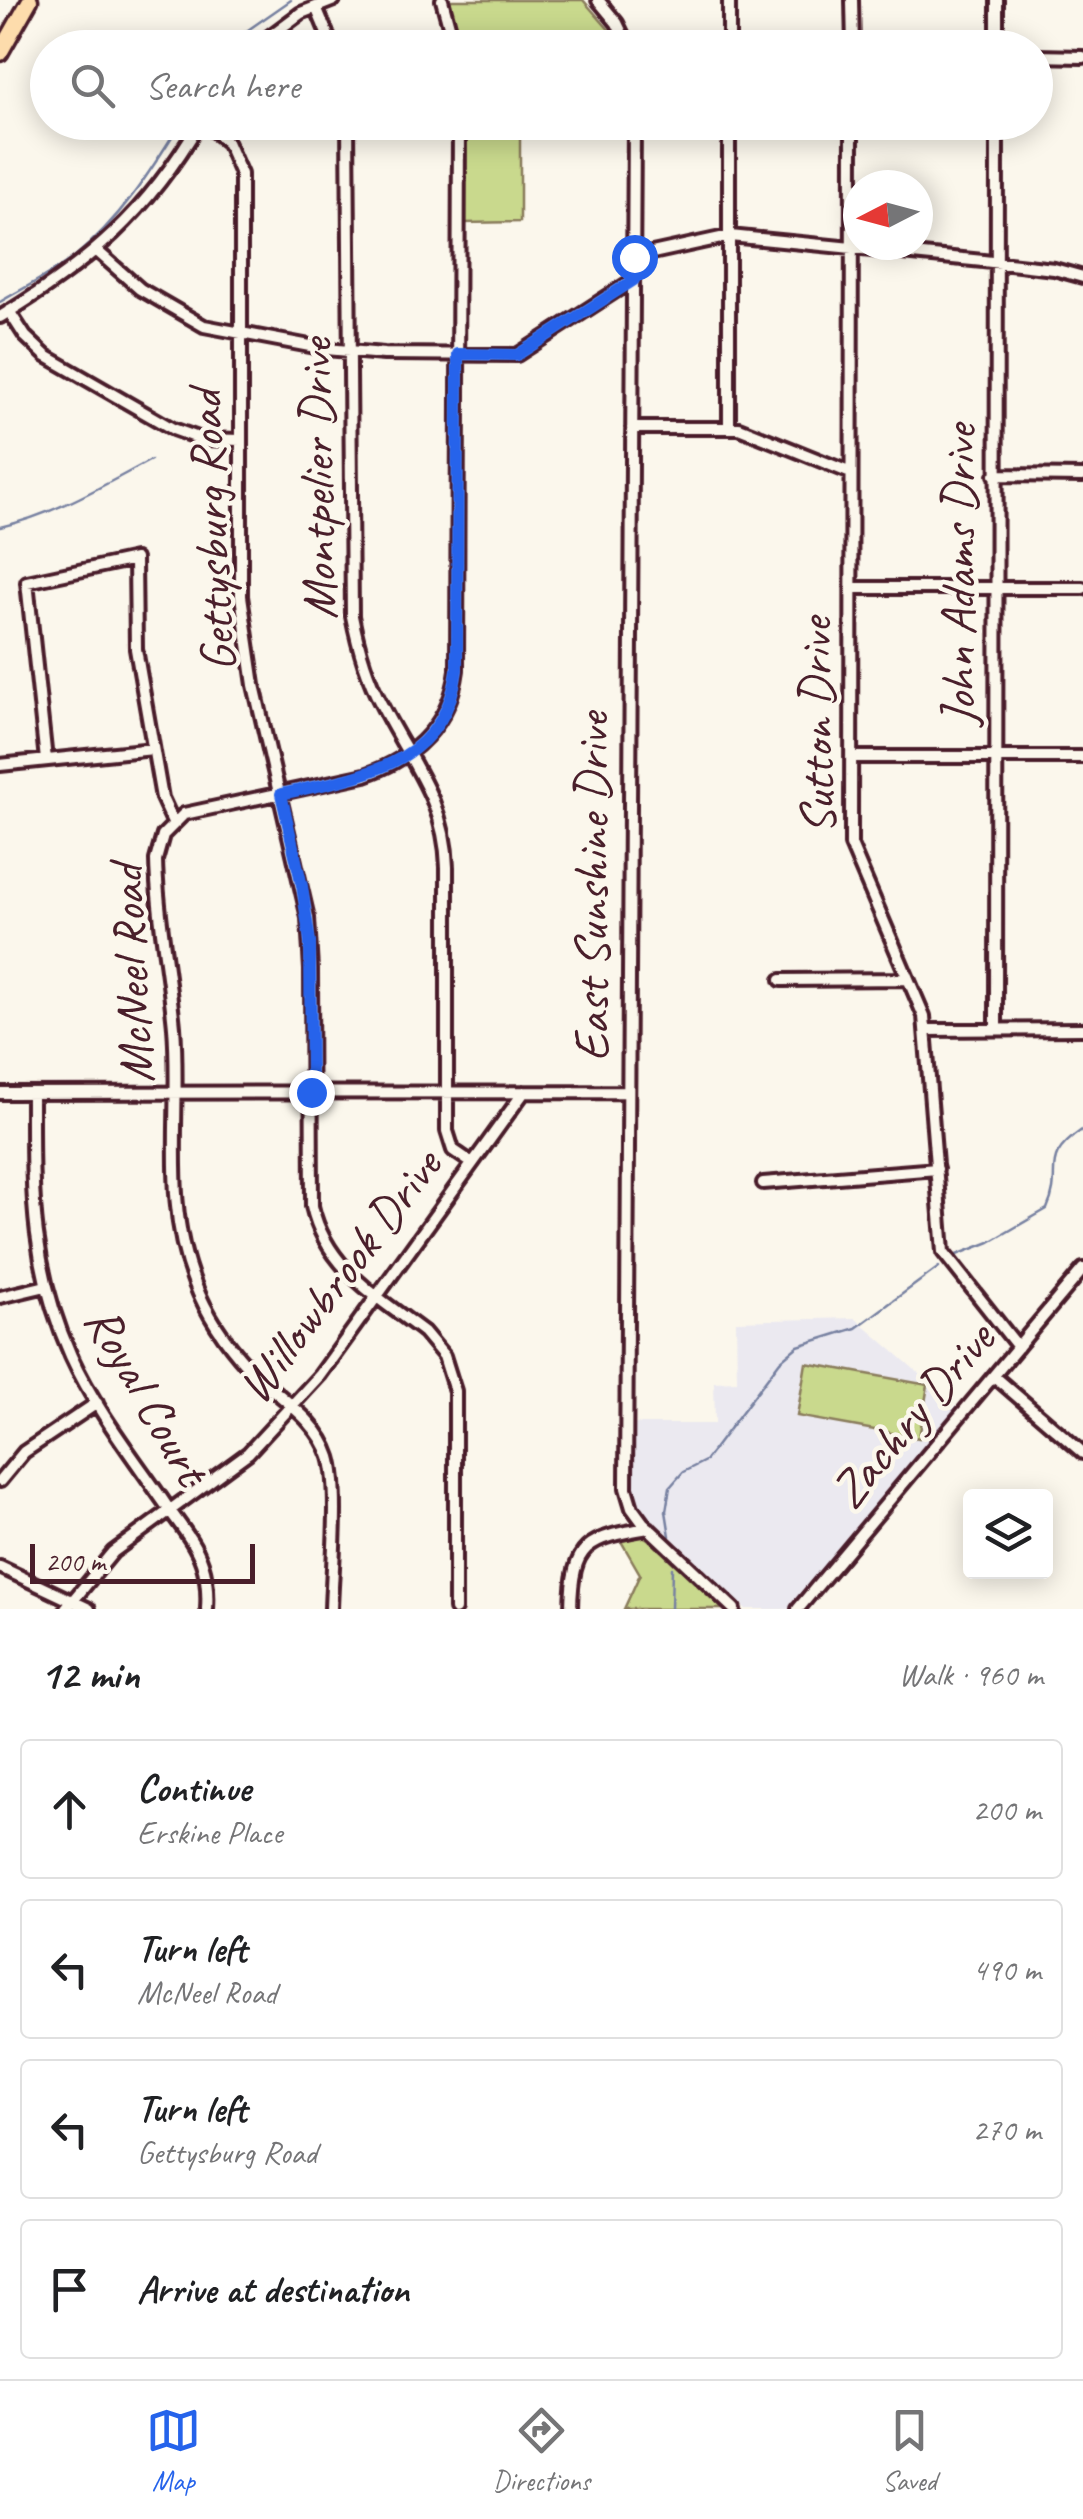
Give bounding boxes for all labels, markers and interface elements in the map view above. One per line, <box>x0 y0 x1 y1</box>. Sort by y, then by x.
search box <box>30 30 1053 140</box>
icon: search <box>65 58 120 113</box>
text: Search here <box>145 62 300 109</box>
north arrow <box>843 170 933 260</box>
route start <box>612 235 658 281</box>
street label: Montpelier Drive <box>283 335 351 620</box>
street label: Gettysburg Road <box>172 382 250 673</box>
street label: John Adams Drive <box>927 421 990 728</box>
street label: Sutton Drive <box>783 613 849 835</box>
street label: East Sunshine Drive <box>560 710 623 1061</box>
street label: McNeel Road <box>93 857 168 1085</box>
route end <box>289 1070 335 1116</box>
street label: Willowbrook Drive <box>223 1134 457 1416</box>
street label: Royal Court <box>71 1294 225 1499</box>
street label: Zachry Drive <box>816 1307 1010 1521</box>
map controls <box>963 1489 1053 1579</box>
button: layers <box>963 1489 1053 1579</box>
scale bar <box>30 1539 255 1584</box>
text: 200 m <box>45 1544 105 1579</box>
text: 12 min <box>40 1648 139 1701</box>
text: Walk · 960 m <box>899 1654 1043 1695</box>
text: Continue <box>137 1765 251 1812</box>
icon: ahead <box>42 1782 97 1837</box>
text: 200 m <box>972 1789 1041 1830</box>
text: Erskine Place <box>137 1812 282 1853</box>
text: Turn left <box>137 1925 247 1972</box>
icon: left <box>42 1942 97 1997</box>
text: 490 m <box>972 1949 1041 1990</box>
text: McNeel Road <box>137 1972 277 2013</box>
text: Turn left <box>137 2085 247 2132</box>
icon: left <box>42 2102 97 2157</box>
text: 270 m <box>972 2109 1041 2150</box>
text: Gettysburg Road <box>137 2132 317 2173</box>
icon: arrive <box>42 2262 97 2317</box>
text: Arrive at destination <box>137 2266 409 2313</box>
tab: Map <box>146 2403 201 2498</box>
tab: Directions <box>493 2403 590 2498</box>
tab: Saved <box>882 2403 937 2498</box>

